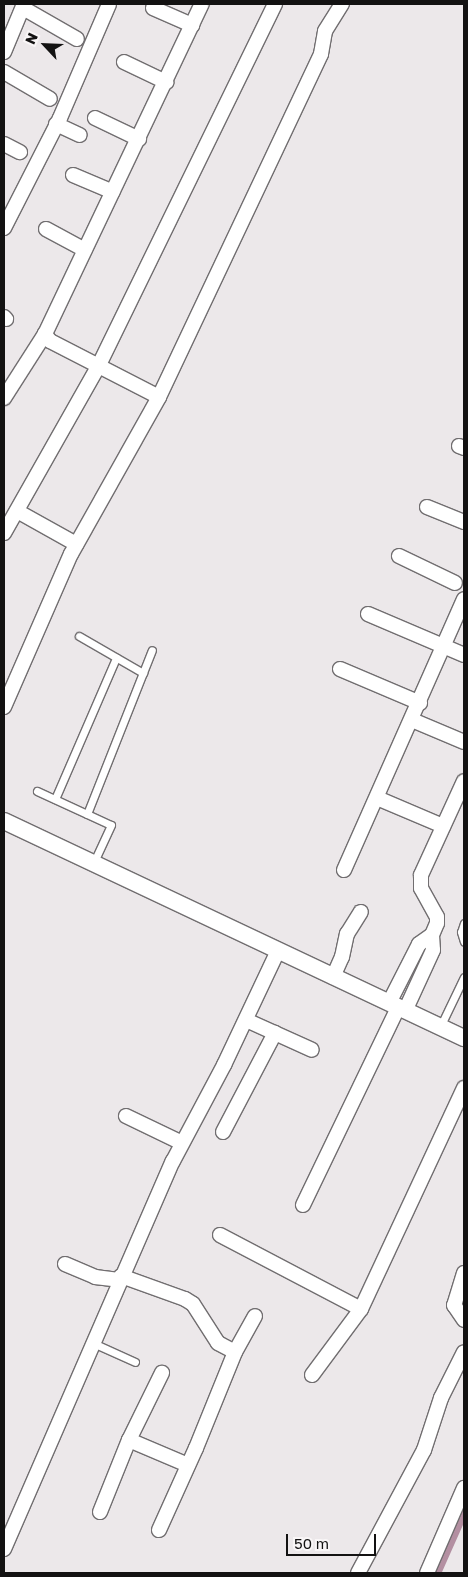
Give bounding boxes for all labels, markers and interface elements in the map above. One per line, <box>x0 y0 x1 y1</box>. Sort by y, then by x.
north arrow <box>20 20 70 70</box>
text: N <box>21 30 41 47</box>
scale bar <box>288 1524 378 1556</box>
text: 50 m <box>294 1534 329 1552</box>

